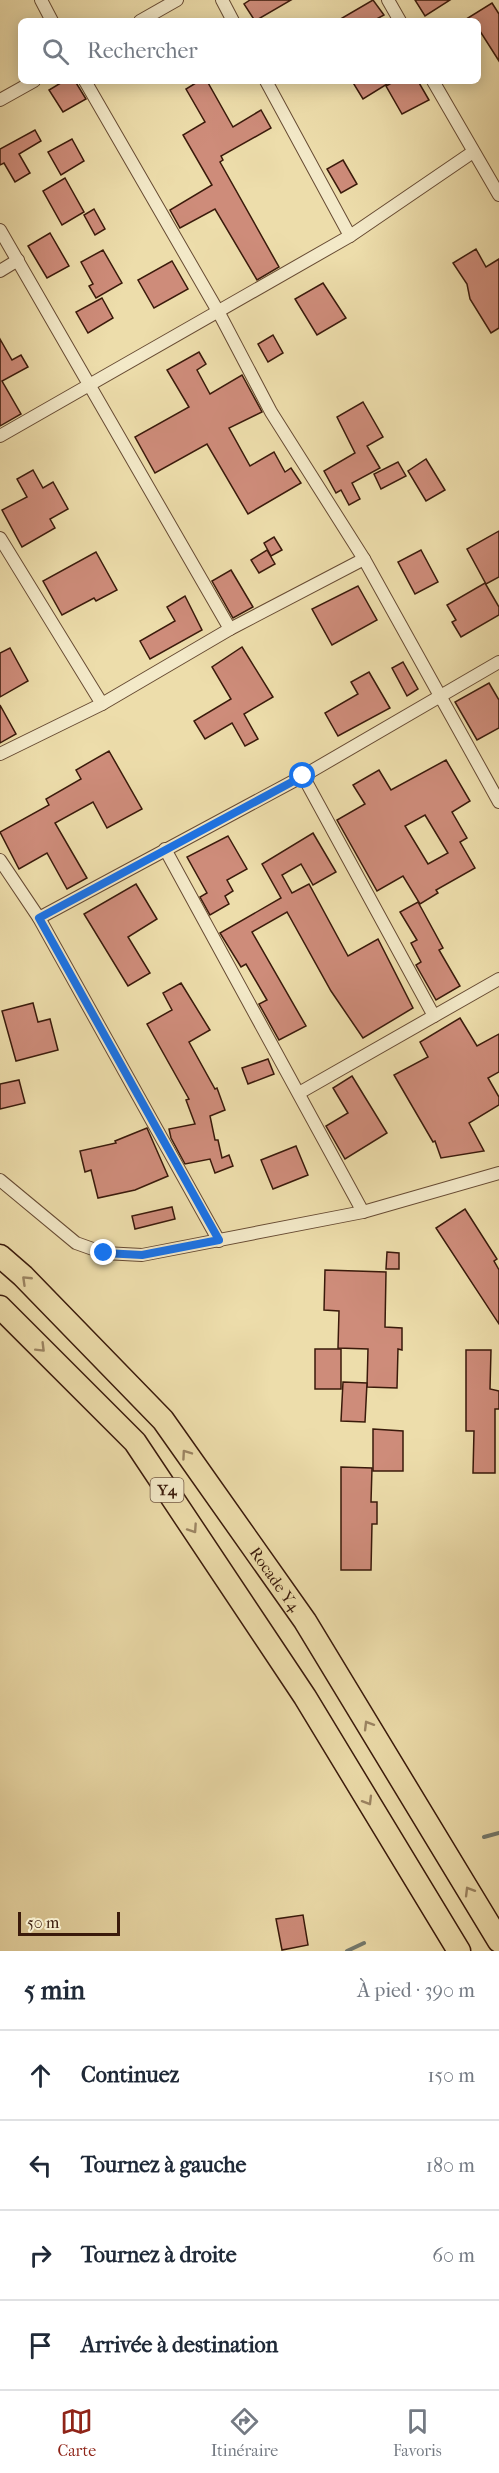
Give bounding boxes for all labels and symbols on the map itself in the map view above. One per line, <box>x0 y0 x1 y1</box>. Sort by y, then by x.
route start <box>289 762 315 788</box>
route end <box>90 1239 116 1265</box>
one-way arrow <box>22 1276 33 1287</box>
one-way arrow <box>35 1341 45 1352</box>
one-way arrow <box>182 1449 193 1460</box>
road number: Y4 <box>150 1478 184 1502</box>
one-way arrow <box>186 1522 197 1533</box>
street label: Rocade Y4 <box>246 1543 304 1616</box>
one-way arrow <box>363 1721 375 1731</box>
one-way arrow <box>360 1795 372 1805</box>
one-way arrow <box>464 1887 476 1897</box>
scale bar <box>18 1909 120 1936</box>

